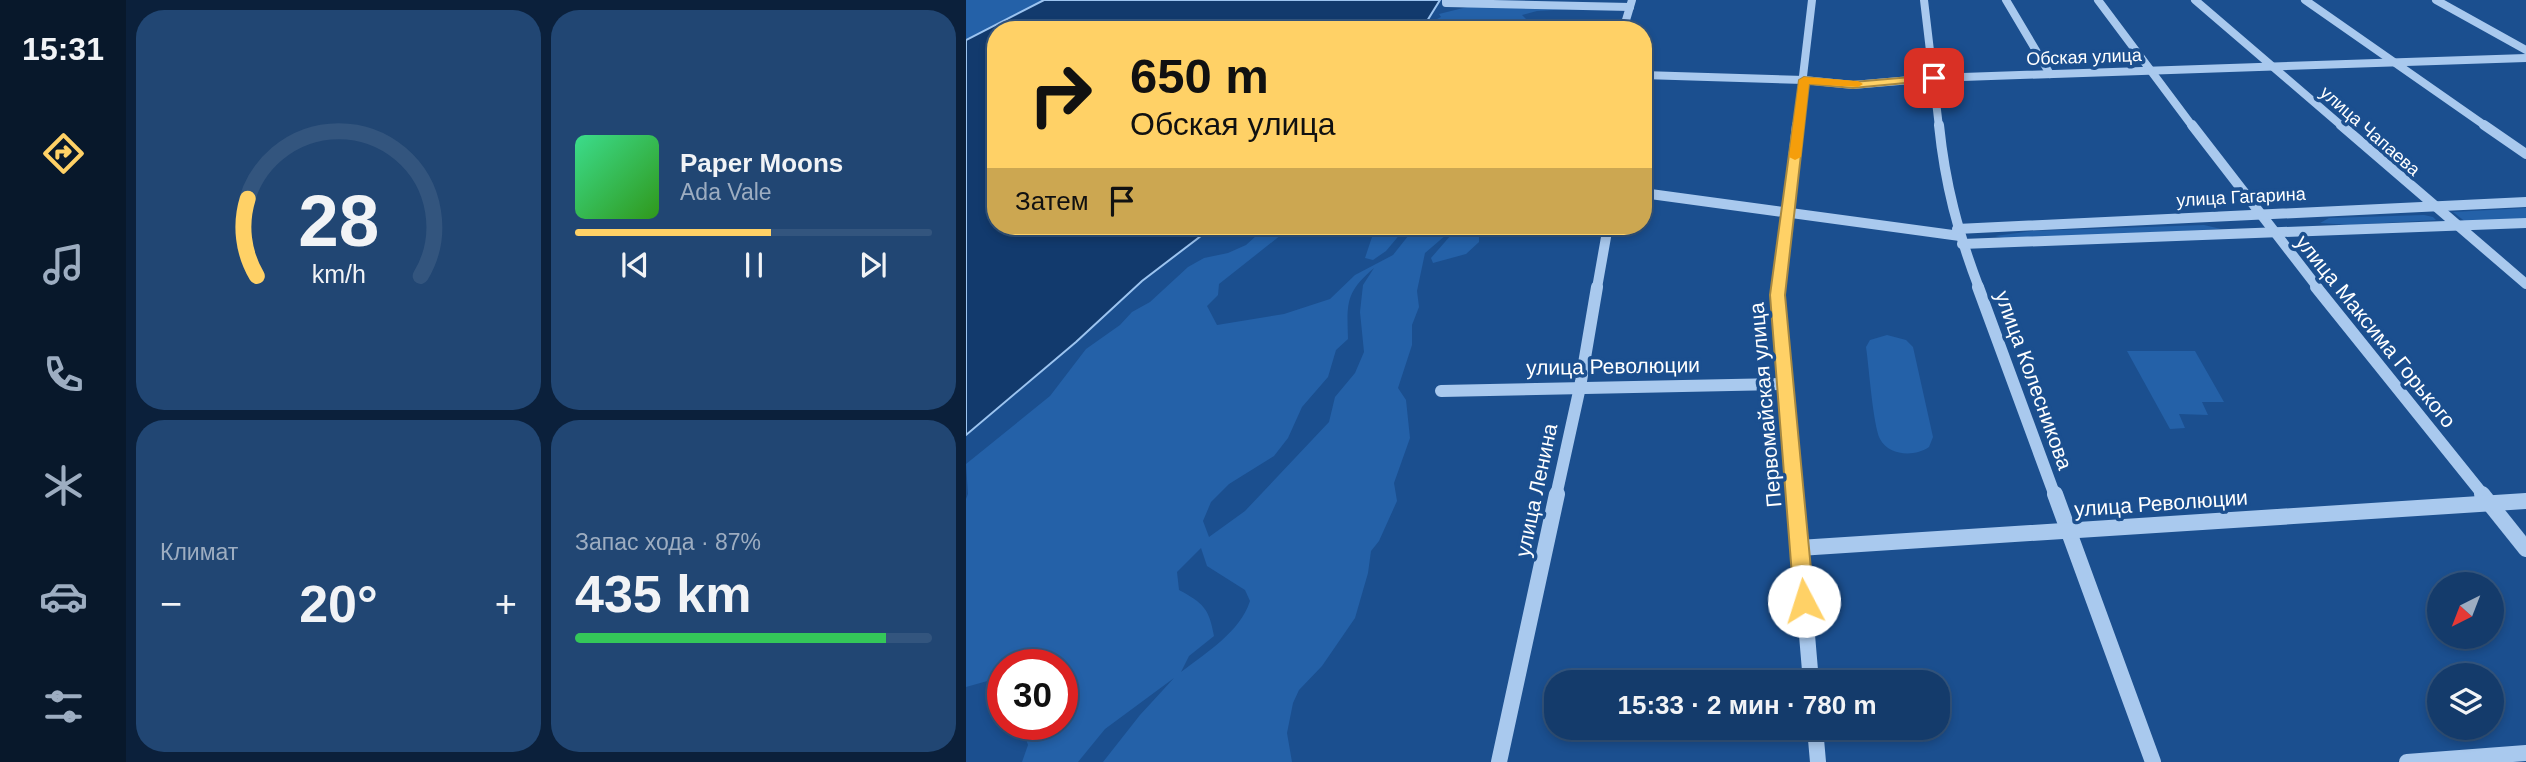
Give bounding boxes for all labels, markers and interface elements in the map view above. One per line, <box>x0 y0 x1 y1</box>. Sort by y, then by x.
text: 15:31 <box>22 31 104 67</box>
street label: Обская улица <box>2026 45 2143 69</box>
pin <box>1904 48 1964 108</box>
icon: right <box>1015 49 1106 140</box>
text: 650 m <box>1130 49 1269 103</box>
icon: arrive <box>1915 59 1953 97</box>
street label: улица Чапаева <box>2316 82 2425 180</box>
text: Обская улица <box>1130 106 1336 142</box>
icon: directions <box>39 129 88 178</box>
text: Paper Moons <box>680 148 843 178</box>
text: Ada Vale <box>680 179 772 205</box>
text: 28 <box>298 180 379 261</box>
icon: arrive <box>1103 182 1141 220</box>
street label: улица Гагарина <box>2176 184 2307 210</box>
text: Затем <box>1015 186 1089 216</box>
street label: улица Максима Горького <box>2291 230 2461 432</box>
icon: music <box>39 240 88 289</box>
icon: previous <box>616 246 654 284</box>
icon: pause <box>735 246 773 284</box>
icon: next <box>854 246 892 284</box>
text: km/h <box>311 260 366 288</box>
street label: улица Колесникова <box>1991 288 2077 473</box>
street label: Первомайская улица <box>1745 301 1785 508</box>
icon: phone <box>39 350 88 399</box>
street label: улица Революции <box>1526 353 1700 379</box>
street label: улица Ленина <box>1511 421 1561 559</box>
icon: climate <box>39 461 88 510</box>
street label: улица Революции <box>2073 485 2249 521</box>
text: Запас хода · 87% <box>575 529 761 555</box>
text: Климат <box>160 539 238 565</box>
position arrow <box>1767 564 1841 638</box>
text: 435 km <box>575 565 751 623</box>
icon: car <box>39 572 88 621</box>
north arrow <box>2427 572 2504 649</box>
map controls <box>2427 572 2504 740</box>
text: 20° <box>299 575 378 633</box>
text: − <box>160 583 182 625</box>
text: + <box>495 583 517 625</box>
speed limit sign: 30 <box>987 649 1078 740</box>
button: layers <box>2427 663 2504 740</box>
icon: filters <box>39 682 88 731</box>
text: 15:33 · 2 мин · 780 m <box>1617 690 1877 720</box>

